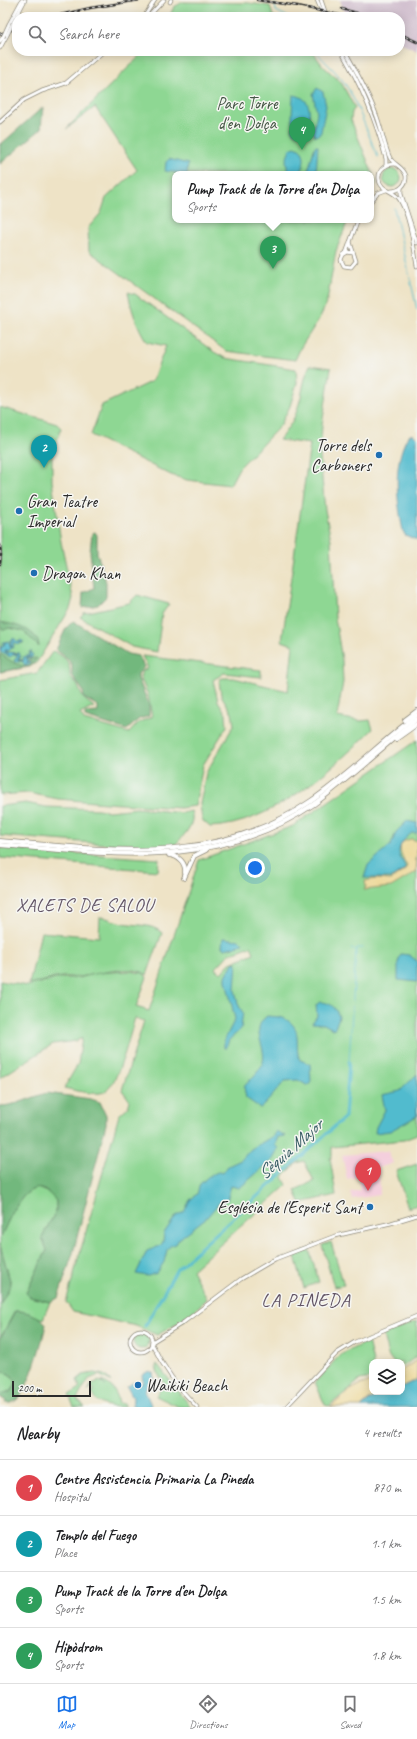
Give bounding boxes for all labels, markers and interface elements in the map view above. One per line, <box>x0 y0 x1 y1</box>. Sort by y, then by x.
search box <box>12 12 405 56</box>
icon: search <box>26 23 48 45</box>
text: Search here <box>58 25 119 44</box>
park label: Parc Torre d'en Dolça <box>216 93 279 134</box>
pin: 4 <box>289 117 315 150</box>
popup <box>172 171 374 223</box>
text: Pump Track de la Torre d’en Dolça <box>187 180 359 199</box>
text: Sports <box>187 199 216 215</box>
pin: 3 <box>260 236 286 269</box>
pin: 2 <box>31 435 57 468</box>
place label: Torre dels Carboners <box>311 435 372 476</box>
marker: Torre dels Carboners <box>374 450 384 460</box>
place label: Gran Teatre Imperial <box>27 491 99 532</box>
marker: Gran Teatre Imperial <box>14 506 24 516</box>
place label: Dragon Khan <box>42 563 121 584</box>
marker: Dragon Khan <box>29 568 39 578</box>
your location <box>245 858 265 878</box>
district label: XALETS DE SALOU <box>16 894 156 916</box>
water label: Sèquia Major <box>253 1112 329 1184</box>
pin: 1 <box>355 1158 381 1191</box>
place label: Església de l'Esperit Sant <box>217 1197 364 1218</box>
marker: Església de l'Esperit Sant <box>365 1202 375 1212</box>
district label: LA PINEDA <box>261 1288 351 1312</box>
map controls <box>369 1359 405 1395</box>
button: layers <box>369 1359 405 1395</box>
place label: Waikiki Beach <box>146 1375 228 1396</box>
scale bar <box>12 1379 91 1398</box>
marker: Waikiki Beach <box>133 1380 143 1390</box>
text: 200 m <box>18 1381 42 1395</box>
text: Nearby <box>16 1423 59 1444</box>
text: 4 results <box>363 1425 401 1441</box>
text: Centre Assistencia Primaria La Pineda <box>54 1470 253 1489</box>
text: 1 <box>26 1480 32 1496</box>
text: 870 m <box>373 1480 401 1496</box>
text: Hospital <box>54 1489 90 1505</box>
text: Templo del Fuego <box>54 1526 136 1545</box>
text: 2 <box>26 1536 32 1552</box>
text: 1.1 km <box>371 1536 401 1552</box>
text: Place <box>54 1545 77 1561</box>
text: Pump Track de la Torre d’en Dolça <box>54 1582 226 1601</box>
text: 3 <box>26 1592 32 1608</box>
text: 1.5 km <box>371 1592 401 1608</box>
text: Sports <box>54 1601 83 1617</box>
text: Hipòdrom <box>54 1638 102 1657</box>
text: 4 <box>26 1648 32 1664</box>
text: 1.8 km <box>371 1648 401 1664</box>
text: Sports <box>54 1657 83 1673</box>
tab: Map <box>56 1693 78 1731</box>
tab: Directions <box>189 1693 228 1731</box>
tab: Saved <box>339 1693 361 1731</box>

